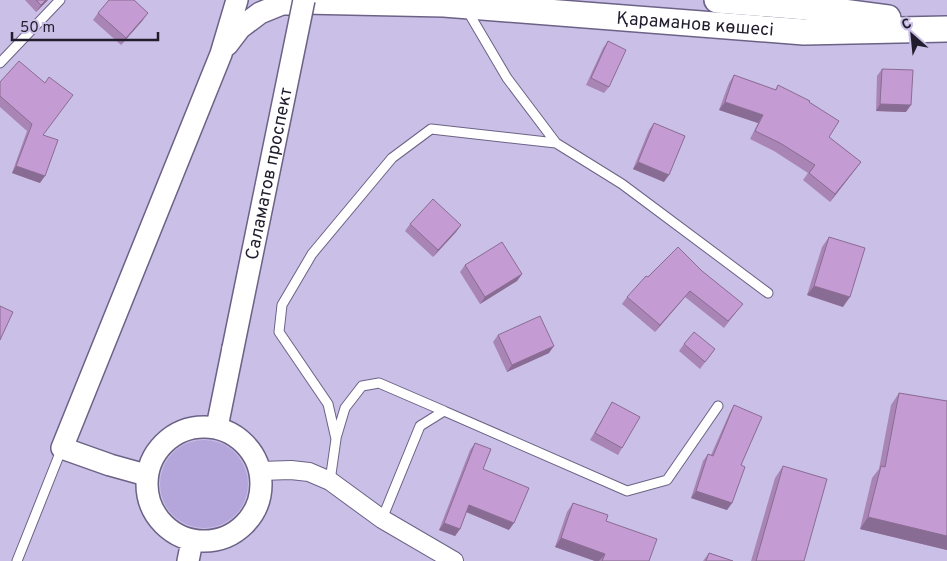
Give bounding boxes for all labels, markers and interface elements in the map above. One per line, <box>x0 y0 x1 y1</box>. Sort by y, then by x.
street label: Қараманов көшесі <box>616 7 775 43</box>
scale bar <box>12 10 159 42</box>
north arrow <box>887 10 937 60</box>
text: С <box>899 15 915 34</box>
text: 50 m <box>20 19 55 38</box>
street label: Саламатов проспект <box>241 86 299 262</box>

